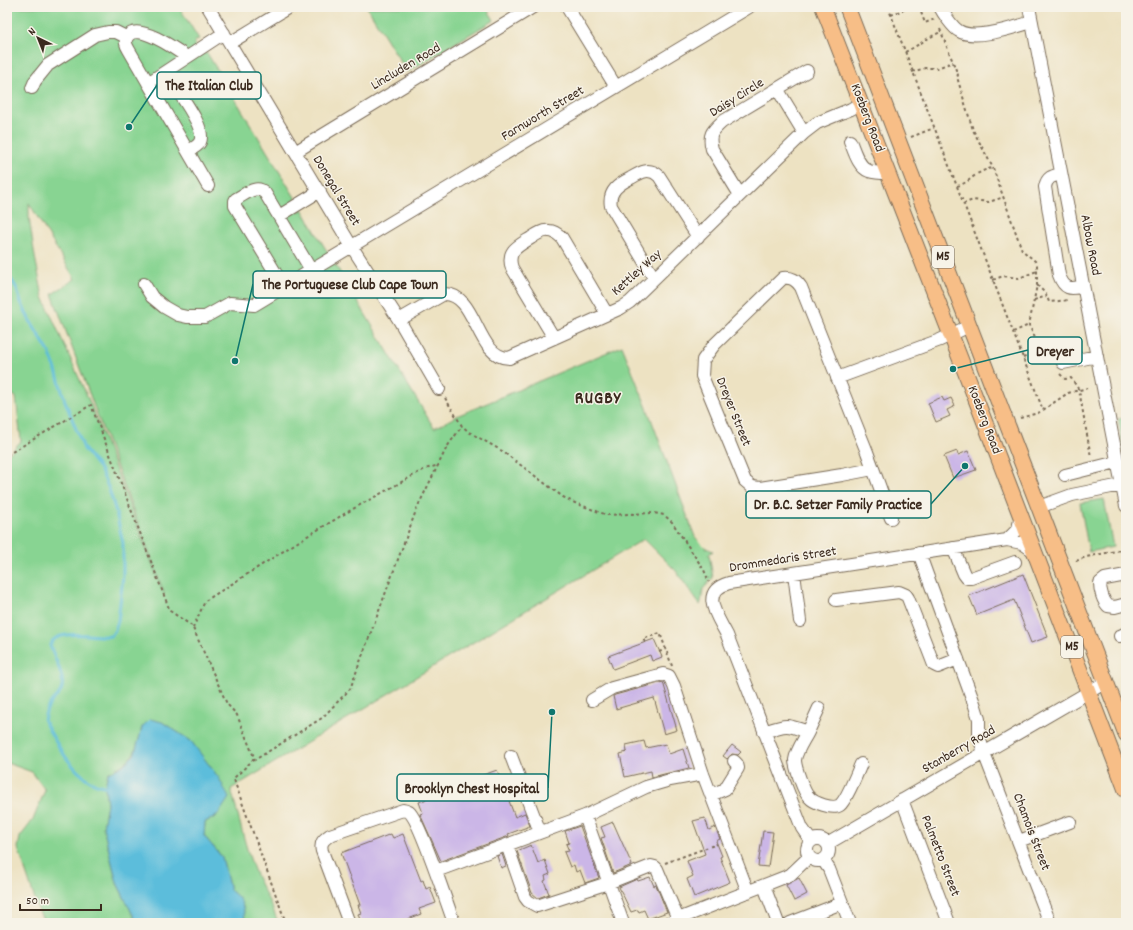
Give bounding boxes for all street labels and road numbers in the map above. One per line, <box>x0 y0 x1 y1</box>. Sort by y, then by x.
street label: Lincluden Road <box>367 38 445 96</box>
street label: Daisy Circle <box>706 73 768 123</box>
street label: Farnworth Street <box>498 81 588 147</box>
street label: Koeberg Road <box>845 81 889 155</box>
street label: Donegal Street <box>307 152 365 230</box>
street label: Albow Road <box>1074 213 1106 277</box>
street label: Kettley Way <box>607 245 667 301</box>
road number: M5 <box>932 246 954 268</box>
street label: Dreyer Street <box>710 374 756 450</box>
street label: Koeberg Road <box>962 383 1006 457</box>
street label: Drommedaris Street <box>728 542 838 578</box>
road number: M5 <box>1061 636 1083 658</box>
street label: Stanberry Road <box>918 721 1000 779</box>
street label: Chamois Street <box>1007 790 1055 874</box>
street label: Palmetto Street <box>915 812 965 900</box>

